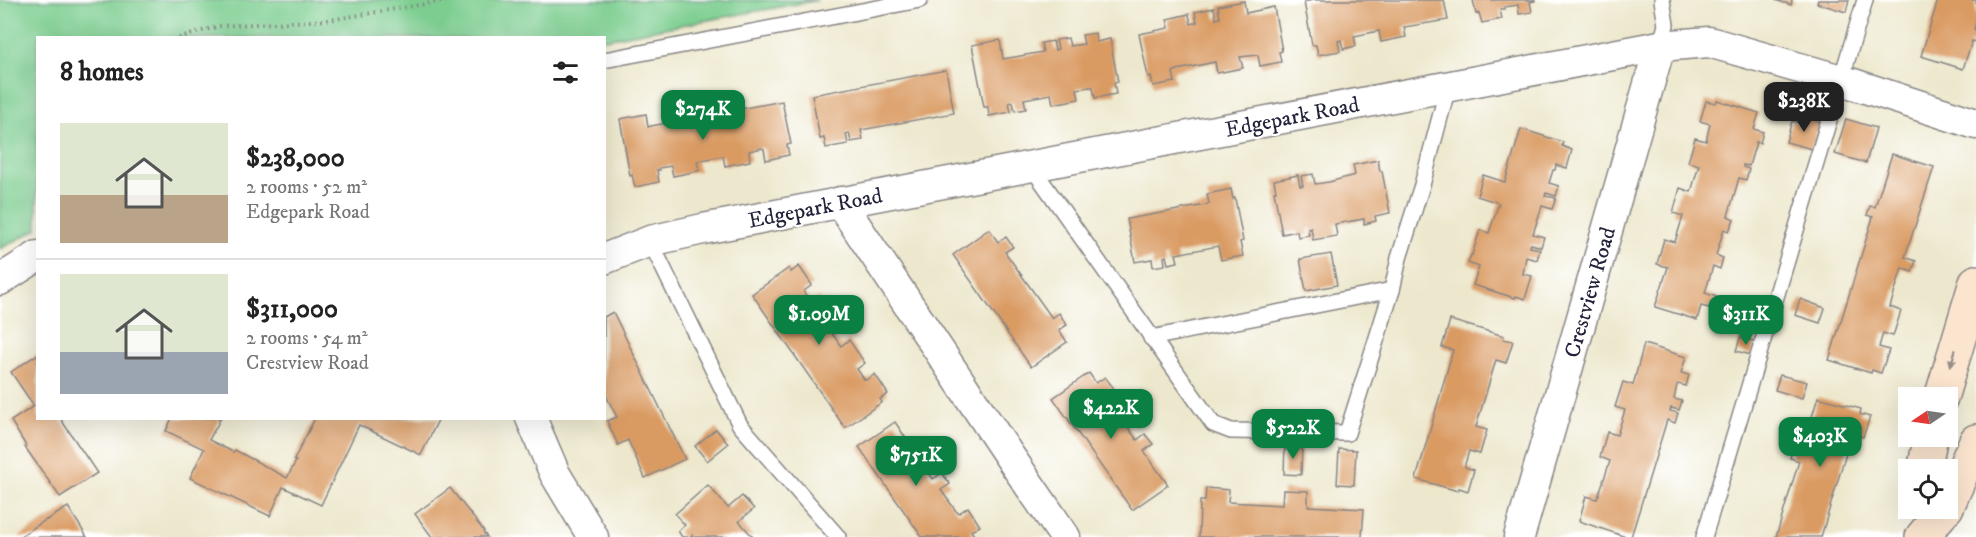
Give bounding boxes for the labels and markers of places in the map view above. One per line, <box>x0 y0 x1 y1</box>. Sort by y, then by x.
pin: $238K <box>1762 82 1846 133</box>
pin: $274K <box>661 90 745 141</box>
pin: $1.09M <box>770 295 868 346</box>
pin: $311K <box>1704 295 1788 346</box>
pin: $422K <box>1069 389 1153 440</box>
pin: $522K <box>1251 409 1335 460</box>
pin: $403K <box>1778 417 1862 468</box>
pin: $751K <box>874 436 958 487</box>

